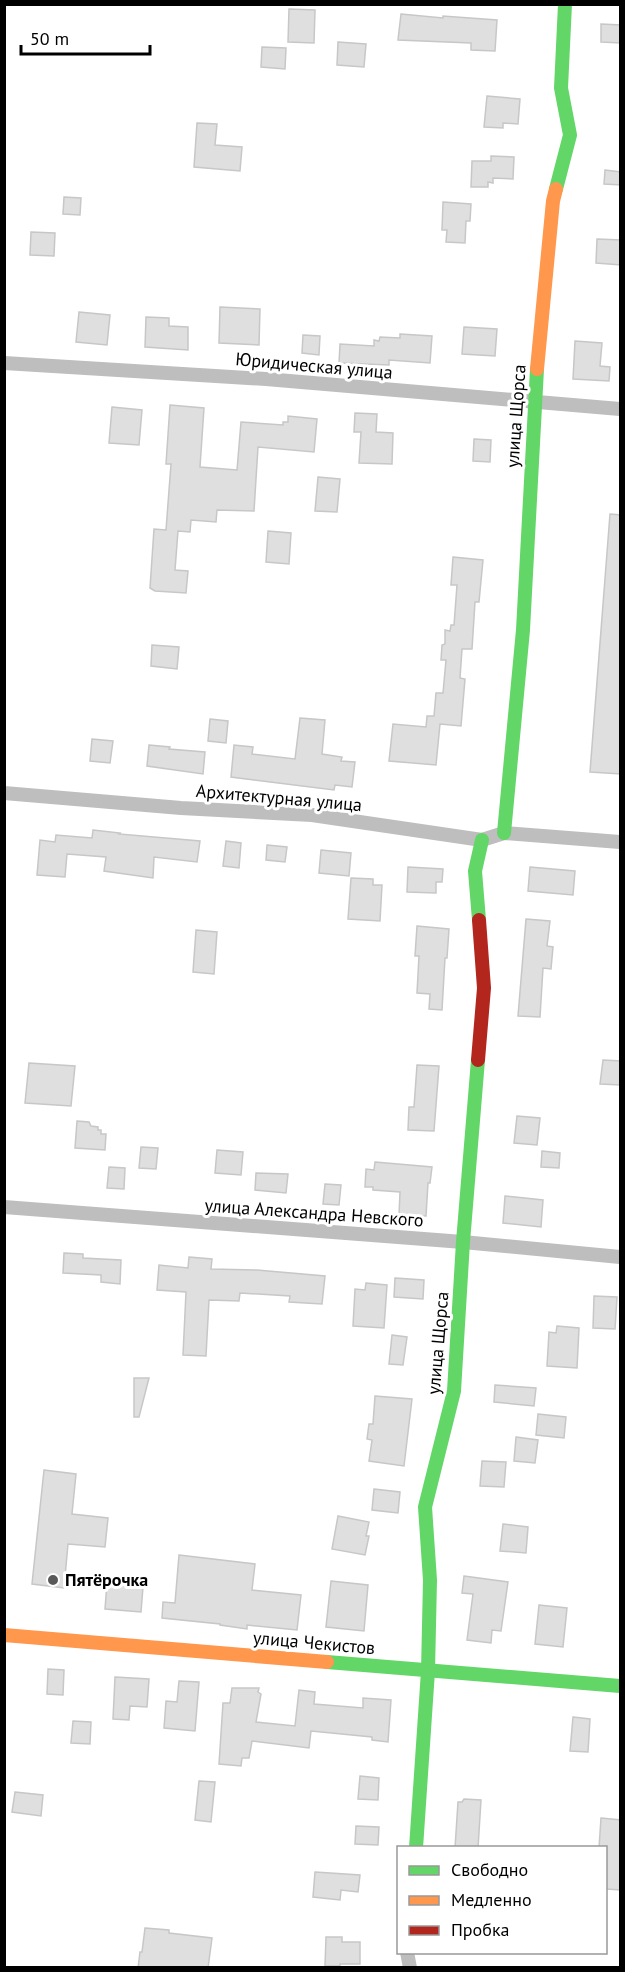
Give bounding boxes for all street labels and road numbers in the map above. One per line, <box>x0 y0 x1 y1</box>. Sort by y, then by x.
street label: Юридическая улица <box>234 347 394 384</box>
street label: улица Щорса <box>500 364 531 468</box>
street label: Архитектурная улица <box>195 779 363 816</box>
street label: улица Александра Невского <box>204 1193 424 1232</box>
street label: улица Щорса <box>422 1291 453 1395</box>
street label: улица Чекистов <box>252 1626 376 1659</box>

